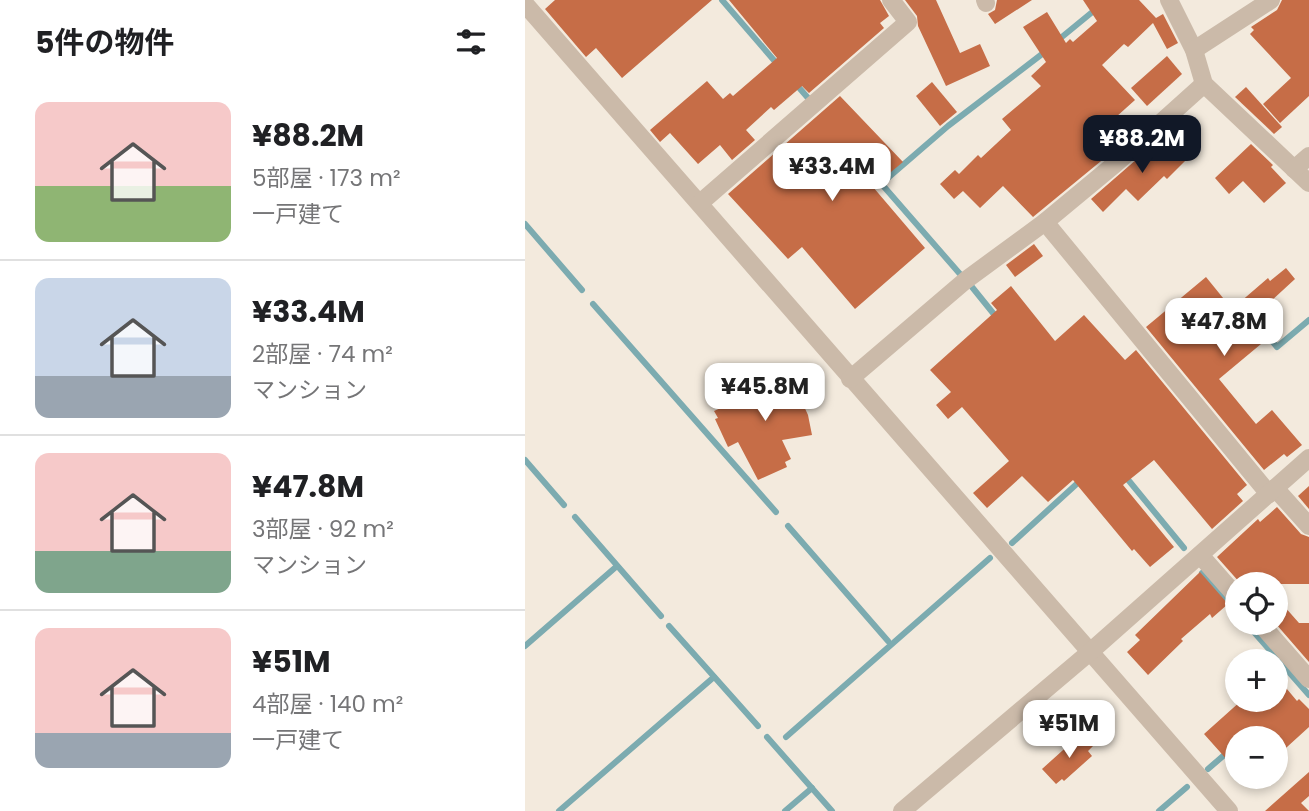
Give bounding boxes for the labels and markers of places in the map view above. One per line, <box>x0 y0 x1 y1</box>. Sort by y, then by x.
pin: ¥88.2M <box>1085 116 1199 175</box>
pin: ¥33.4M <box>775 144 889 203</box>
pin: ¥47.8M <box>1167 298 1281 358</box>
pin: ¥45.8M <box>708 364 822 423</box>
pin: ¥51M <box>1028 700 1110 760</box>

